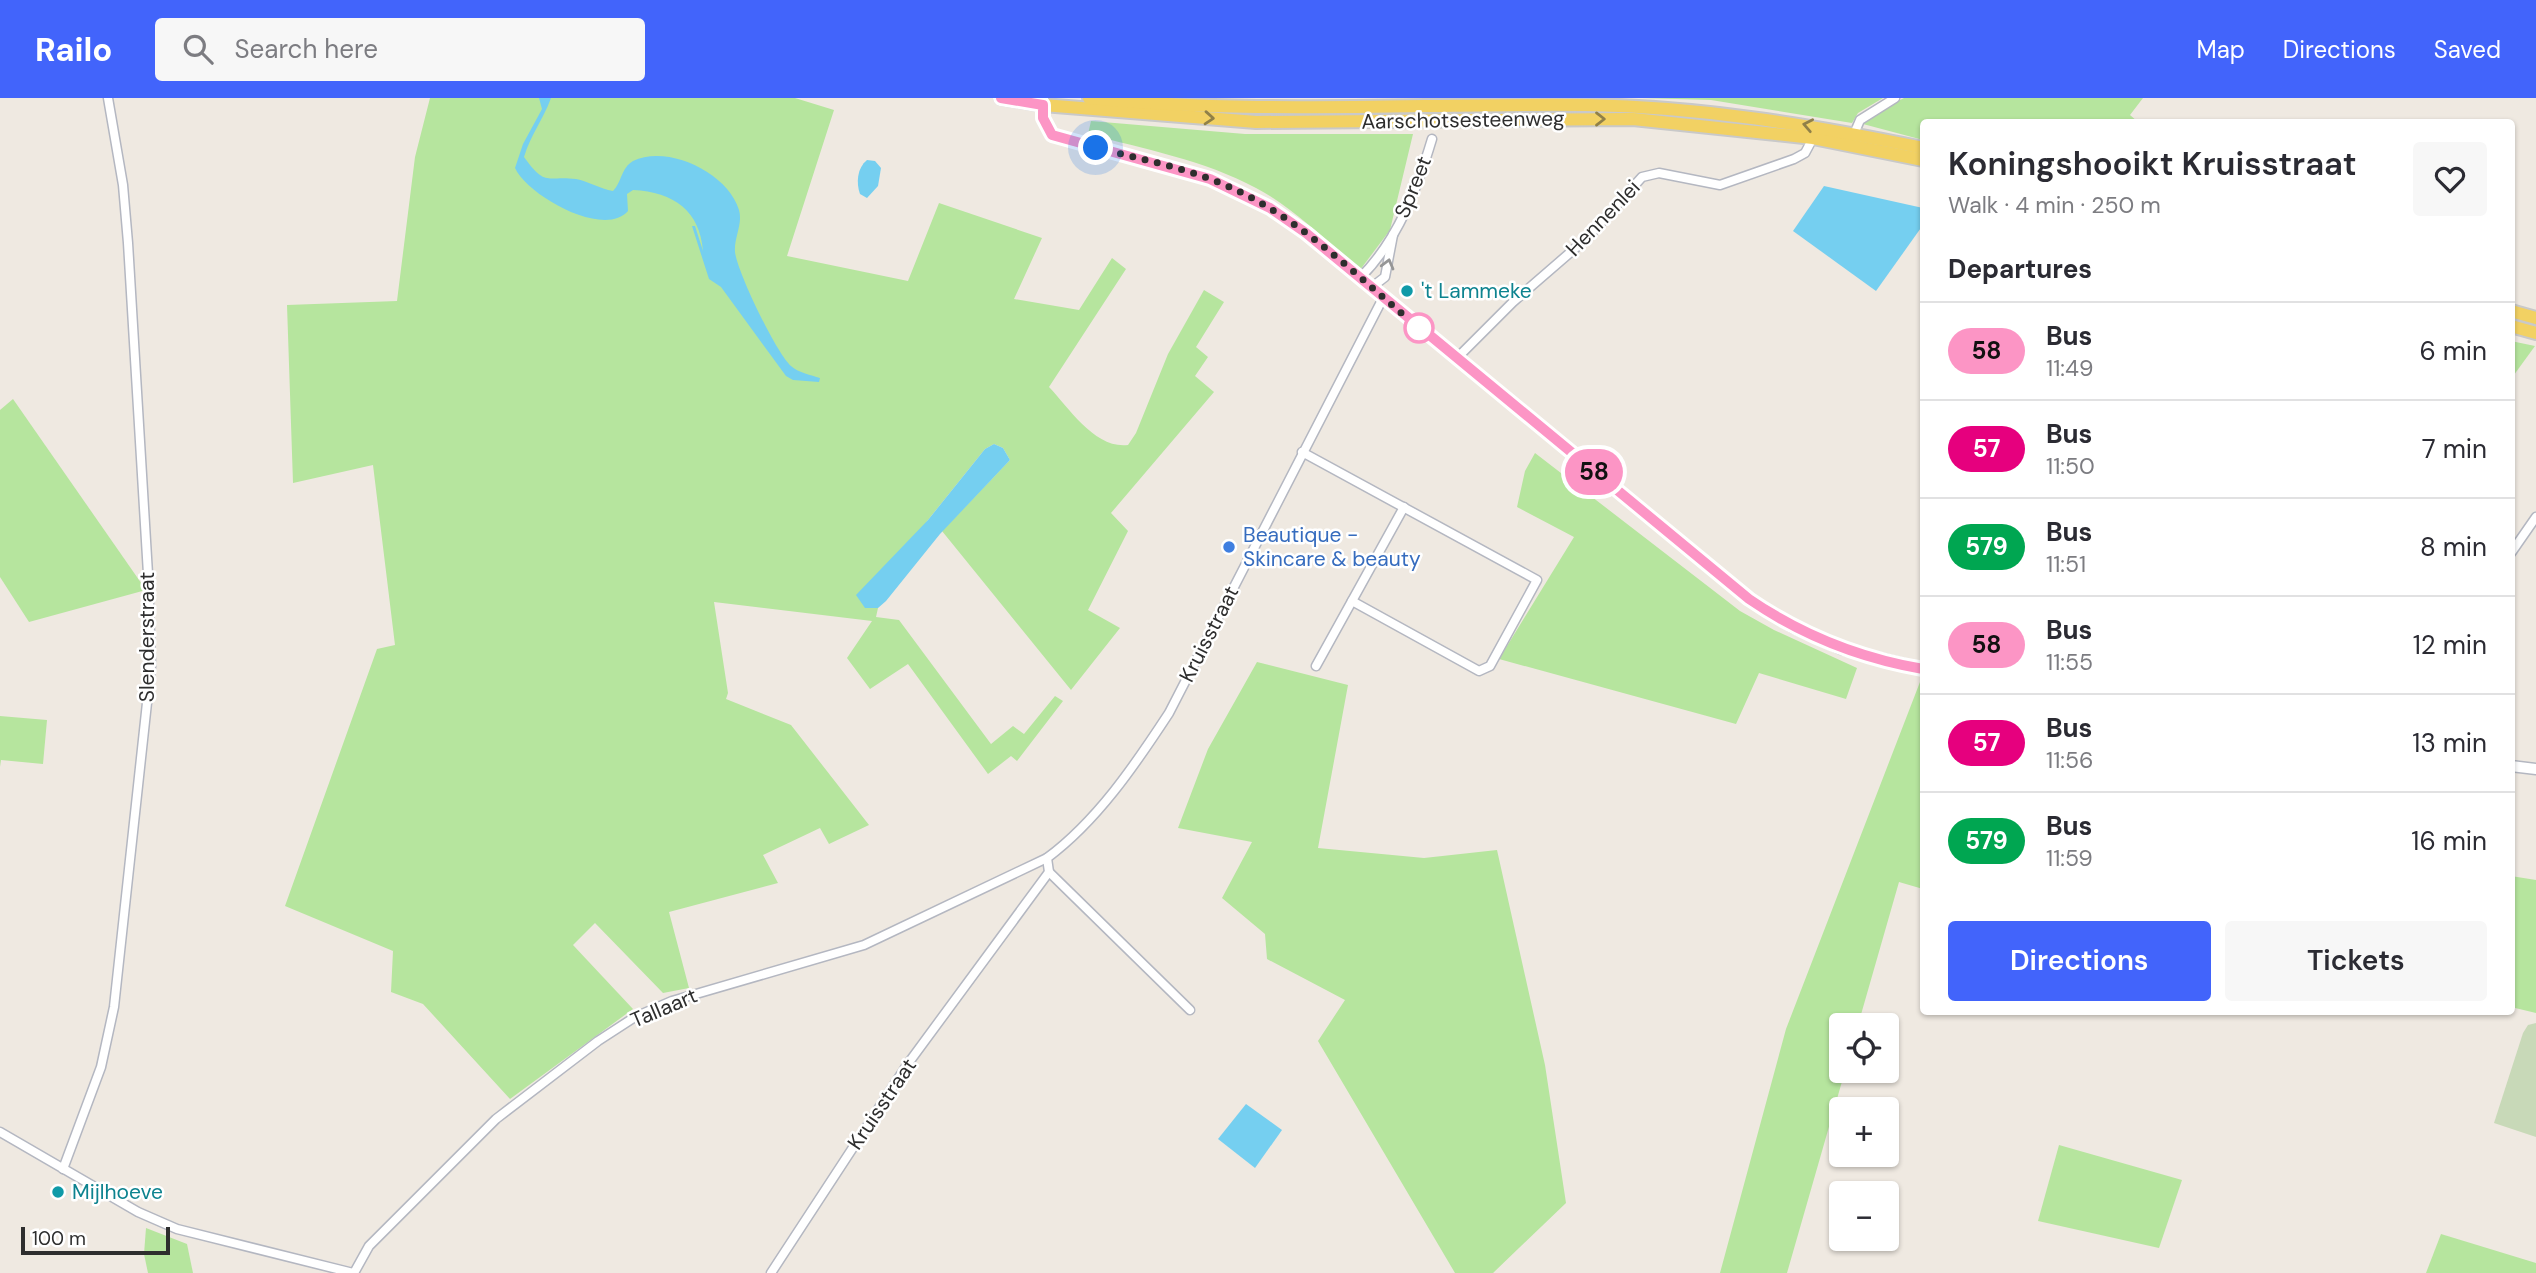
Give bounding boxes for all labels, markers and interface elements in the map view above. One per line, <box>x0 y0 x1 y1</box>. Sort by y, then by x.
search box <box>155 18 645 81</box>
text: Railo <box>35 28 113 71</box>
icon: search <box>179 30 217 68</box>
text: Search here <box>235 32 378 66</box>
text: Map <box>2197 34 2245 65</box>
text: Directions <box>2283 34 2396 65</box>
text: Saved <box>2434 34 2501 65</box>
street label: Aarschotsesteenweg <box>1361 104 1565 136</box>
one-way arrow <box>1204 110 1215 125</box>
one-way arrow <box>1595 111 1605 127</box>
one-way arrow <box>1802 118 1814 133</box>
your location <box>1078 130 1113 165</box>
text: Koningshooikt Kruisstraat <box>1948 142 2357 185</box>
button: heart <box>2413 142 2487 216</box>
street label: Spreet <box>1388 152 1438 222</box>
street label: Hennenlei <box>1560 174 1646 262</box>
text: Walk · 4 min · 250 m <box>1948 190 2161 220</box>
text: Departures <box>1948 252 2092 286</box>
one-way arrow <box>1380 259 1395 271</box>
place label: 't Lammeke <box>1421 277 1532 305</box>
marker: 't Lammeke <box>1399 283 1415 299</box>
unlabelled marker <box>1404 313 1434 343</box>
text: Bus <box>2046 319 2092 353</box>
text: 6 min <box>2419 334 2487 368</box>
text: 58 <box>1971 335 2002 366</box>
text: 11:49 <box>2046 353 2093 383</box>
text: Bus <box>2046 417 2092 451</box>
text: 7 min <box>2422 432 2487 466</box>
text: 57 <box>1973 433 2000 464</box>
line badge: 58 <box>1562 449 1626 495</box>
text: 11:50 <box>2046 451 2095 481</box>
text: 58 <box>1579 456 1609 487</box>
text: Bus <box>2046 515 2092 549</box>
place label: Beautique - Skincare & beauty <box>1243 521 1421 573</box>
text: 8 min <box>2420 530 2487 564</box>
text: 579 <box>1965 531 2008 562</box>
marker: Beautique - Skincare & beauty <box>1221 539 1237 555</box>
text: 11:51 <box>2046 549 2086 579</box>
street label: Slenderstraat <box>133 572 161 702</box>
street label: Kruisstraat <box>1173 581 1245 687</box>
text: Bus <box>2046 613 2092 647</box>
text: 12 min <box>2413 628 2487 662</box>
text: 58 <box>1971 629 2002 660</box>
text: 11:55 <box>2046 647 2093 677</box>
text: Bus <box>2046 711 2092 745</box>
text: 13 min <box>2412 726 2487 760</box>
text: 57 <box>1973 727 2000 758</box>
text: 11:56 <box>2046 745 2093 775</box>
text: Bus <box>2046 809 2092 843</box>
text: 16 min <box>2411 824 2487 858</box>
text: 579 <box>1965 825 2008 856</box>
text: 11:59 <box>2046 843 2093 873</box>
button: Directions <box>1948 921 2211 1001</box>
button: Tickets <box>2225 921 2487 1001</box>
street label: Tallaart <box>626 981 702 1035</box>
map controls <box>1829 1013 1899 1251</box>
button: locate <box>1829 1013 1899 1083</box>
street label: Kruisstraat <box>841 1053 923 1155</box>
button: + <box>1829 1097 1899 1167</box>
place label: Mijlhoeve <box>72 1178 163 1206</box>
button: − <box>1829 1181 1899 1251</box>
marker: Mijlhoeve <box>50 1184 66 1200</box>
scale bar <box>21 1224 170 1256</box>
text: 100 m <box>32 1226 86 1251</box>

